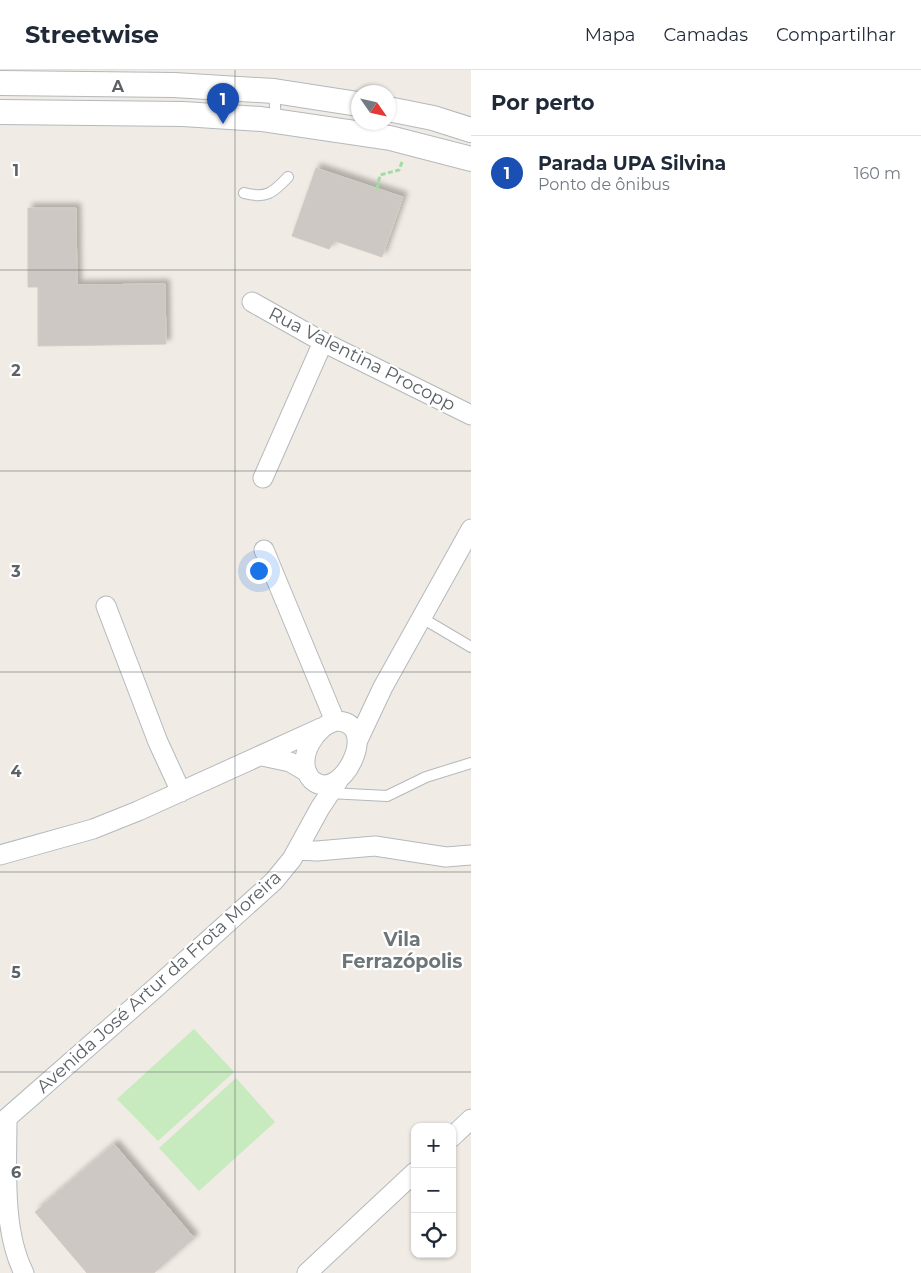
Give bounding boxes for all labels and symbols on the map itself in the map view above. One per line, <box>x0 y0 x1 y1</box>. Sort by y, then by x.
text: A <box>111 77 125 96</box>
pin: 1 <box>207 83 239 124</box>
north arrow <box>351 85 396 130</box>
text: 1 <box>13 161 19 180</box>
street label: Rua Valentina Procopp <box>265 302 459 416</box>
text: 2 <box>11 361 21 380</box>
your location <box>246 558 272 584</box>
text: 3 <box>10 562 21 581</box>
text: 4 <box>10 762 22 781</box>
street label: Avenida José Artur da Frota Moreira <box>32 866 286 1098</box>
district label: Vila Ferrazópolis <box>342 928 462 973</box>
text: 5 <box>11 963 21 982</box>
text: 6 <box>11 1163 21 1182</box>

